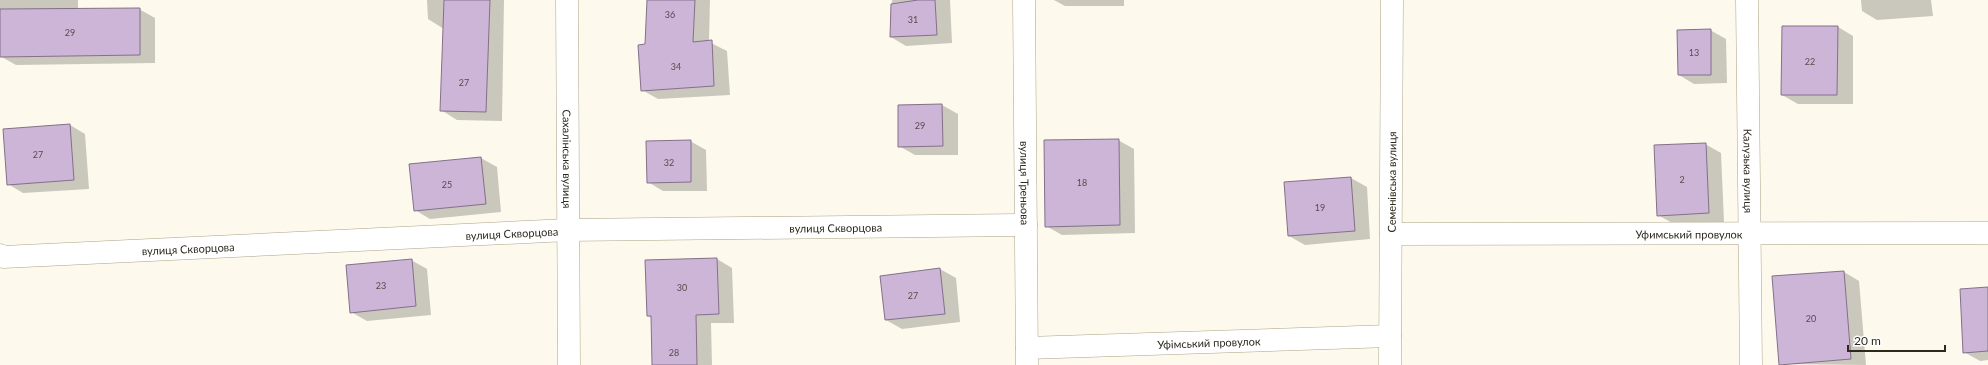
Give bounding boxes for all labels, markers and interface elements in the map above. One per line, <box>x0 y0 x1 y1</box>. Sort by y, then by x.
house number: 36 <box>665 9 675 20</box>
house number: 31 <box>908 14 918 25</box>
house number: 29 <box>65 27 75 38</box>
house number: 13 <box>1689 47 1699 58</box>
house number: 22 <box>1805 56 1815 67</box>
house number: 34 <box>671 61 681 72</box>
house number: 27 <box>459 77 469 88</box>
street label: Сахалінська вулиця <box>561 109 575 209</box>
house number: 29 <box>915 120 925 131</box>
street label: Калузька вулиця <box>1742 129 1756 213</box>
street label: Семенівська вулиця <box>1384 132 1398 232</box>
street label: вулиця Треньова <box>1019 141 1032 225</box>
house number: 27 <box>33 149 43 160</box>
house number: 32 <box>664 157 674 168</box>
house number: 2 <box>1679 174 1685 185</box>
house number: 18 <box>1077 177 1087 188</box>
house number: 25 <box>442 179 452 190</box>
house number: 19 <box>1315 202 1325 213</box>
street label: вулиця Скворцова <box>789 220 882 234</box>
street label: вулиця Скворцова <box>465 224 559 241</box>
street label: Уфимський провулок <box>1635 227 1743 240</box>
street label: вулиця Скворцова <box>141 239 235 257</box>
house number: 23 <box>376 280 386 291</box>
house number: 30 <box>677 282 687 293</box>
house number: 27 <box>908 290 918 301</box>
house number: 20 <box>1806 313 1816 324</box>
scale bar <box>1848 327 1945 353</box>
text: 20 m <box>1854 333 1881 348</box>
street label: Уфімський провулок <box>1157 334 1261 350</box>
house number: 28 <box>669 347 679 358</box>

